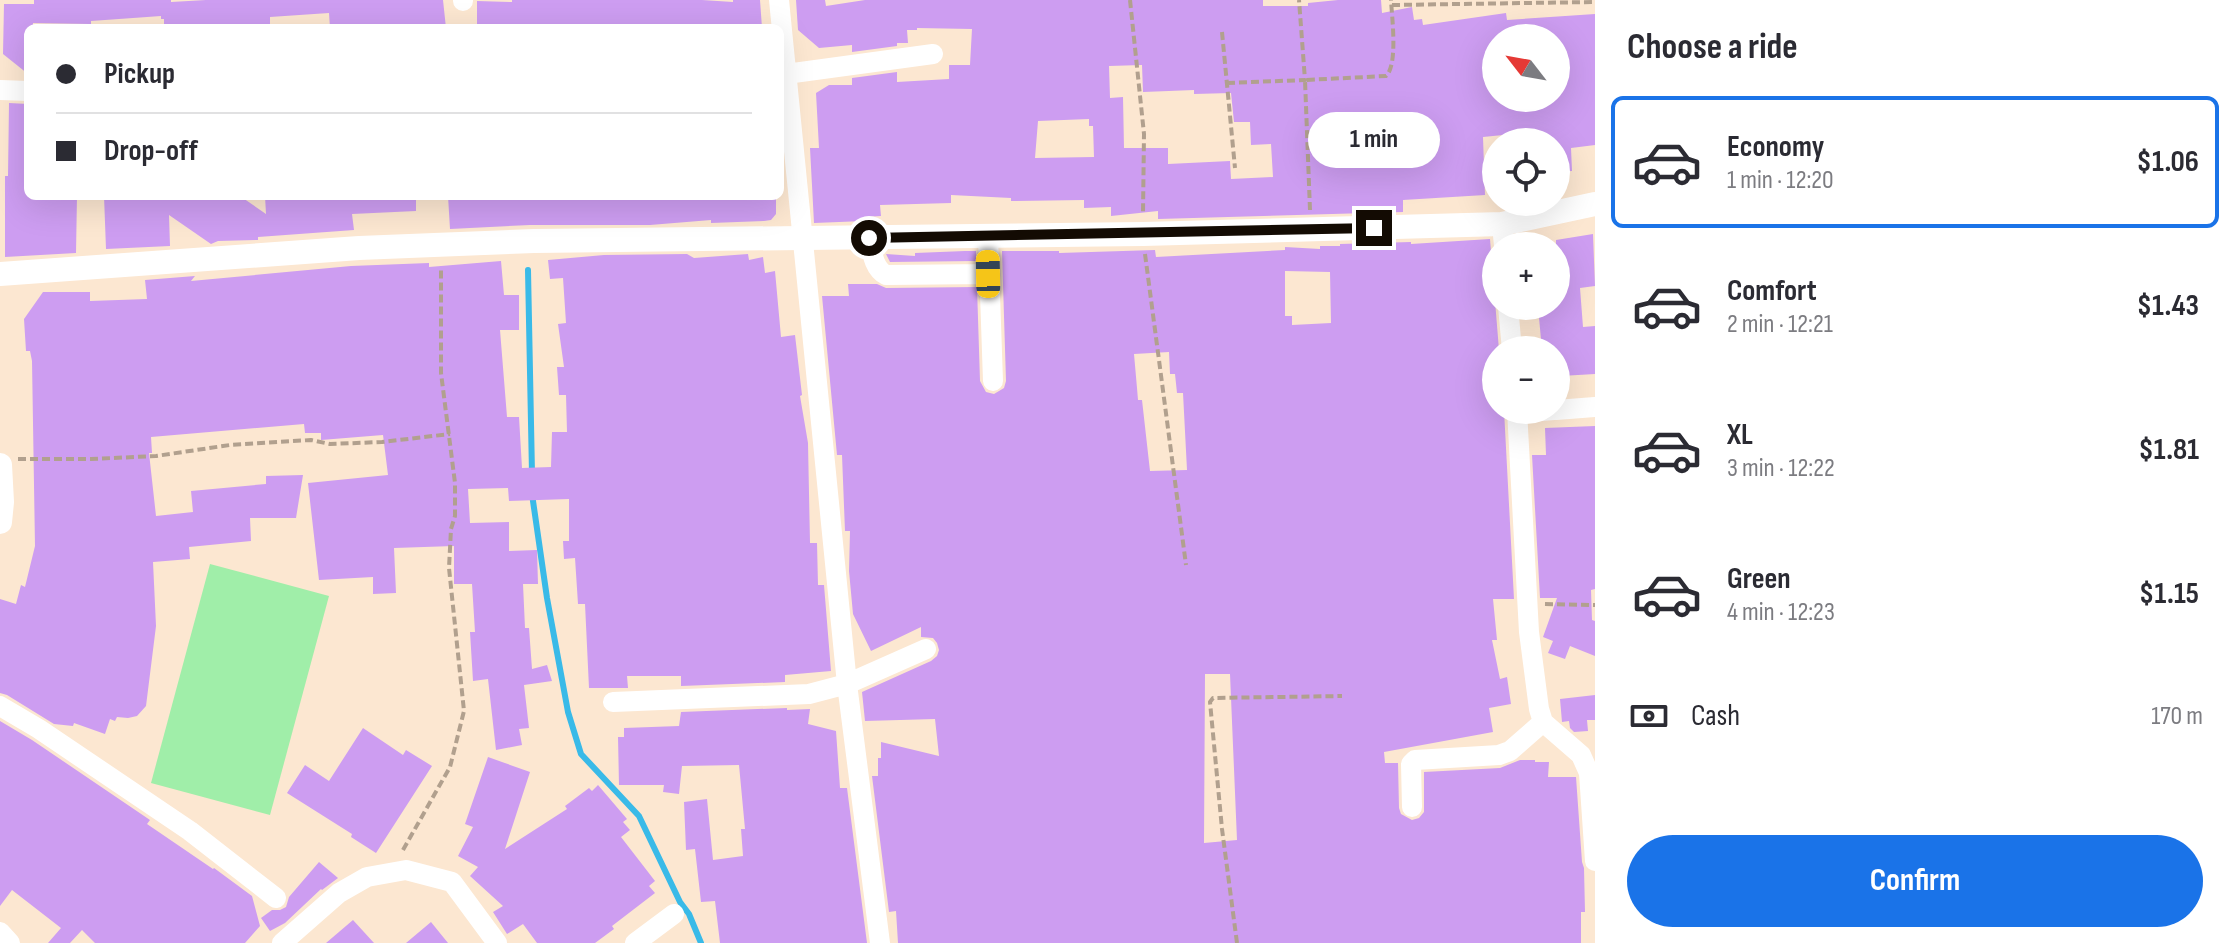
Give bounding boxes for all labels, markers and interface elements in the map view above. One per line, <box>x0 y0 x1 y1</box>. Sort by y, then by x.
north arrow <box>1482 24 1570 112</box>
map controls <box>1482 24 1570 424</box>
text: Choose a ride <box>1627 26 1798 69</box>
text: Pickup <box>104 56 175 92</box>
callout: 1 min <box>1308 112 1440 168</box>
text: 1 min <box>1350 124 1398 155</box>
icon: car <box>1631 126 1703 198</box>
button: locate <box>1482 128 1570 216</box>
text: Economy <box>1727 129 1824 165</box>
text: Drop-off <box>104 133 198 169</box>
text: $1.06 <box>2137 144 2199 180</box>
text: 1 min · 12:20 <box>1727 165 1834 196</box>
route end <box>1356 210 1392 246</box>
route start <box>851 220 887 256</box>
button: + <box>1482 232 1570 320</box>
car <box>976 250 1000 298</box>
icon: car <box>1631 270 1703 342</box>
text: Comfort <box>1727 273 1817 309</box>
text: $1.43 <box>2137 288 2199 324</box>
text: 2 min · 12:21 <box>1727 309 1833 340</box>
button: − <box>1482 336 1570 424</box>
icon: car <box>1631 414 1703 486</box>
text: XL <box>1727 417 1753 453</box>
text: $1.81 <box>2138 432 2199 468</box>
text: 3 min · 12:22 <box>1727 453 1835 484</box>
icon: car <box>1631 558 1703 630</box>
text: Green <box>1727 561 1791 597</box>
text: $1.15 <box>2139 576 2199 612</box>
text: 4 min · 12:23 <box>1727 597 1835 628</box>
icon: cash <box>1627 694 1671 738</box>
text: Cash <box>1691 698 1740 734</box>
text: 170 m <box>2151 701 2203 732</box>
button: Confirm <box>1627 835 2203 927</box>

